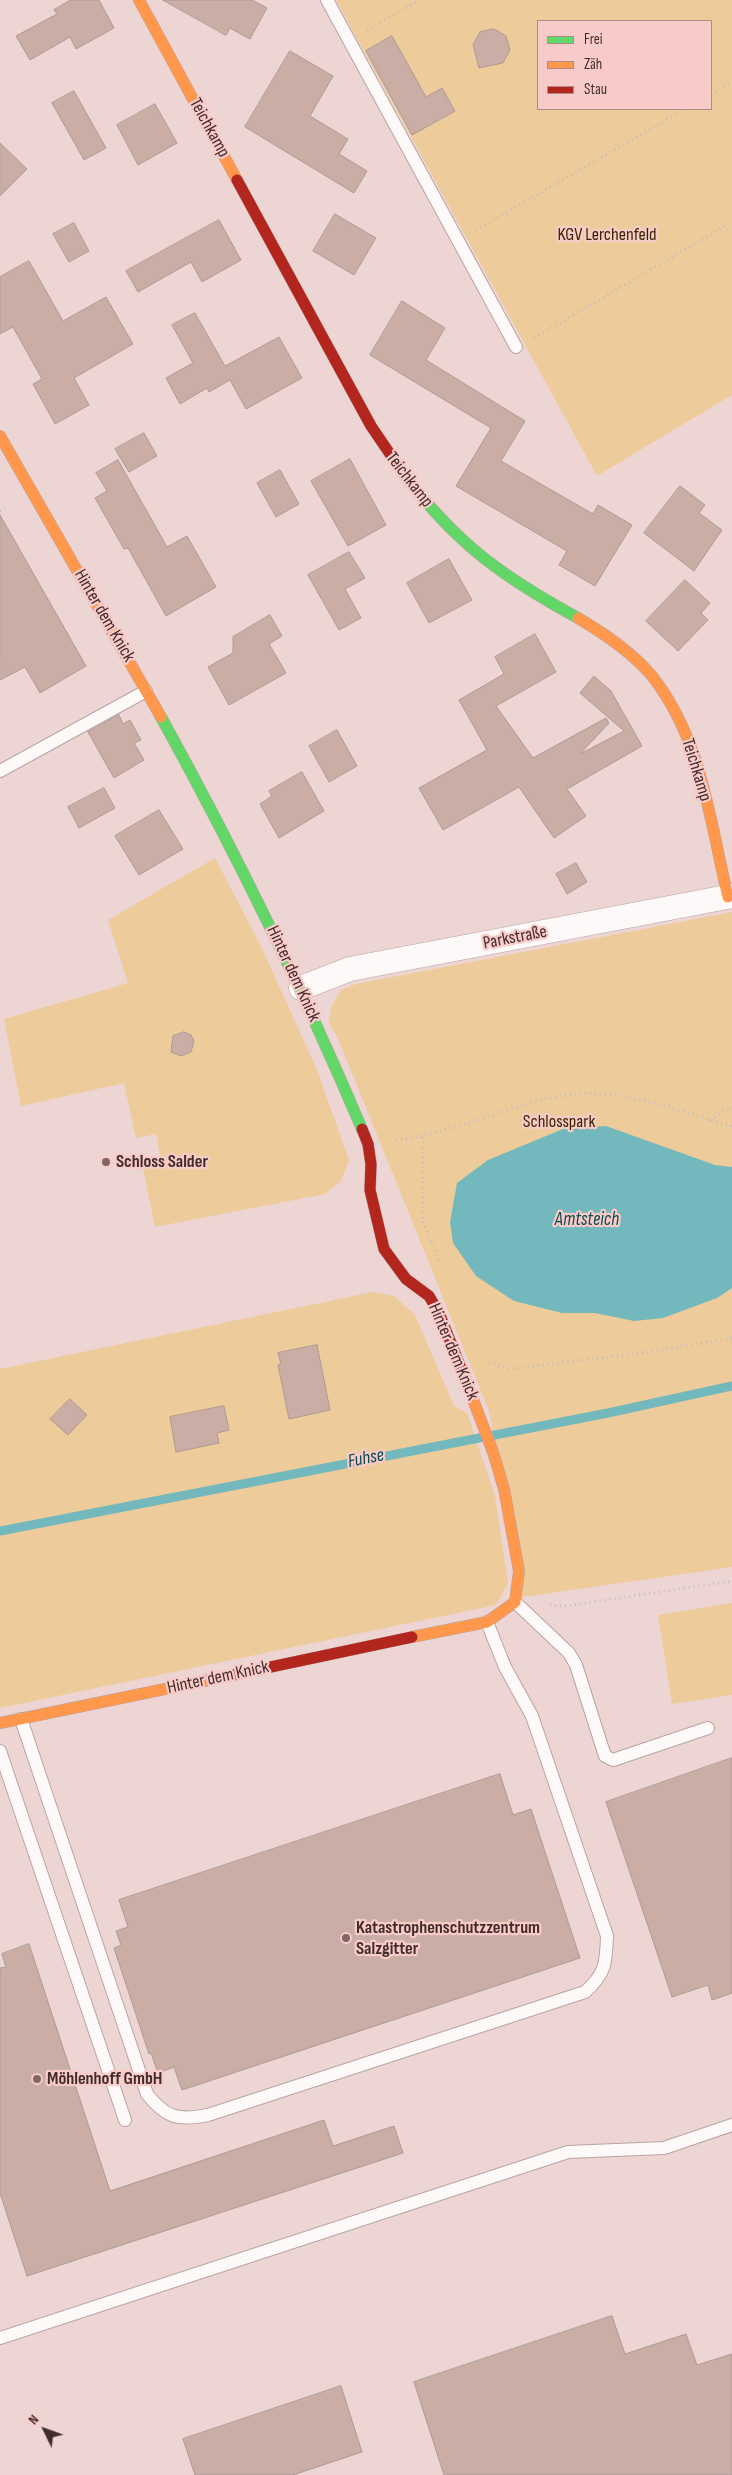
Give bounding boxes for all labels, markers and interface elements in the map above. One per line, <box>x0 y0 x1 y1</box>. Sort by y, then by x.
legend <box>537 20 712 110</box>
text: Frei <box>584 30 603 49</box>
text: Zäh <box>584 55 602 74</box>
text: Stau <box>584 80 607 99</box>
street label: Teichkamp <box>184 95 234 161</box>
park label: KGV Lerchenfeld <box>557 224 657 246</box>
street label: Teichkamp <box>381 448 437 512</box>
street label: Hinter dem Knick <box>69 566 139 666</box>
street label: Teichkamp <box>676 736 716 804</box>
street label: Parkstraße <box>481 921 549 955</box>
street label: Hinter dem Knick <box>261 923 325 1025</box>
park label: Schlosspark <box>523 1111 595 1133</box>
place label: Schloss Salder <box>116 1151 208 1173</box>
marker: Schloss Salder <box>100 1156 112 1168</box>
water label: Amtsteich <box>555 1209 619 1231</box>
street label: Hinter dem Knick <box>423 1300 483 1404</box>
water label: Fuhse <box>346 1444 386 1474</box>
street label: Hinter dem Knick <box>165 1657 271 1699</box>
place label: Katastrophenschutzzentrum Salzgitter <box>356 1917 540 1960</box>
marker: Katastrophenschutzzentrum Salzgitter <box>340 1932 352 1944</box>
place label: Möhlenhoff GmbH <box>47 2068 162 2090</box>
marker: Möhlenhoff GmbH <box>31 2073 43 2085</box>
north arrow <box>20 2405 70 2455</box>
text: N <box>25 2411 42 2428</box>

